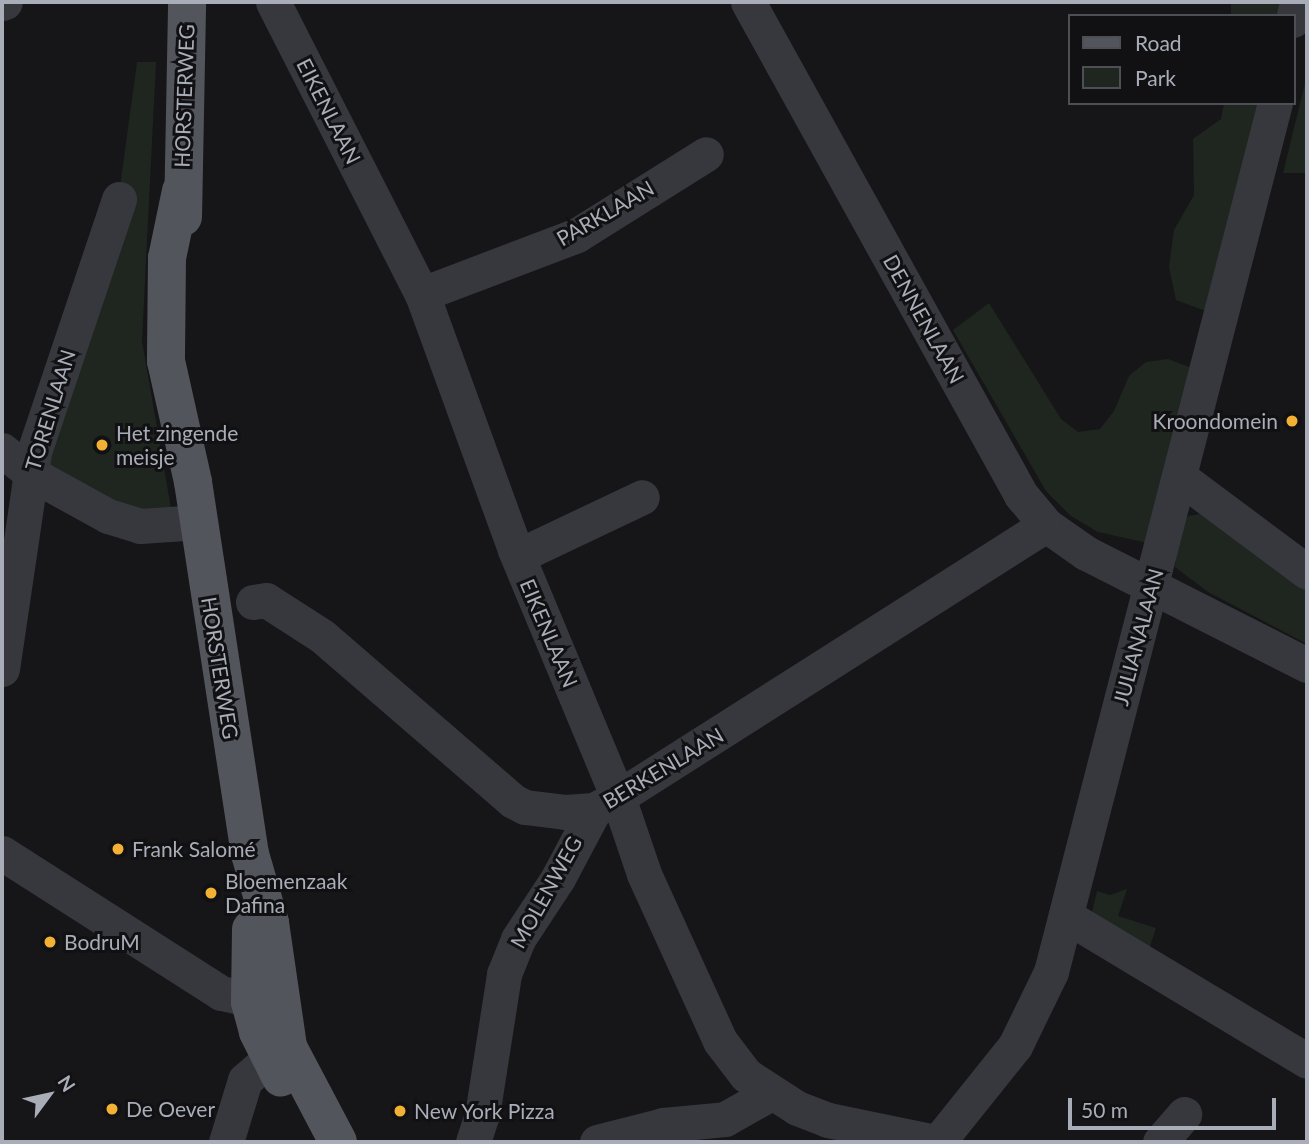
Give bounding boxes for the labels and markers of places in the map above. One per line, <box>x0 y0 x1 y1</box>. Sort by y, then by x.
place label: Kroondomein <box>1153 408 1278 434</box>
marker: Kroondomein <box>1284 413 1300 429</box>
place label: Het zingende meisje <box>116 420 238 470</box>
marker: Het zingende meisje <box>94 437 110 453</box>
place label: Frank Salomé <box>132 836 256 862</box>
marker: Frank Salomé <box>110 841 126 857</box>
place label: Bloemenzaak Dafina <box>225 868 347 918</box>
marker: Bloemenzaak Dafina <box>203 885 219 901</box>
place label: BodruM <box>64 929 140 955</box>
marker: BodruM <box>42 934 58 950</box>
place label: De Oever <box>126 1096 215 1122</box>
place label: New York Pizza <box>414 1098 556 1124</box>
marker: De Oever <box>104 1101 120 1117</box>
marker: New York Pizza <box>392 1103 408 1119</box>

